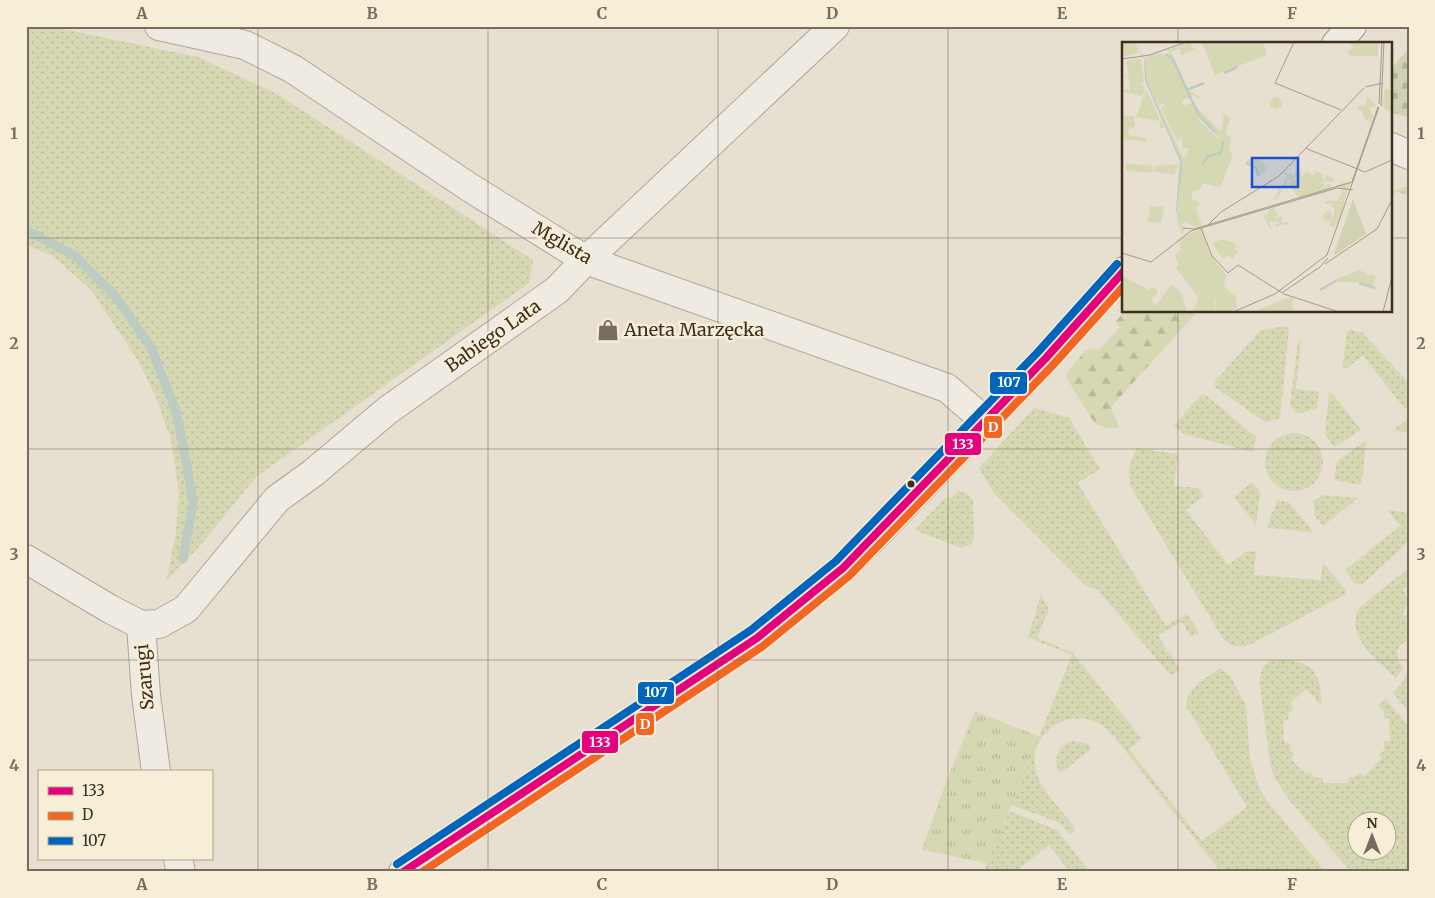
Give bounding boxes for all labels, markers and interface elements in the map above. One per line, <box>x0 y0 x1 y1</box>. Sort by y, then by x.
text: A <box>135 3 148 23</box>
text: B <box>366 3 378 23</box>
text: C <box>597 3 607 23</box>
text: D <box>826 3 838 23</box>
text: E <box>1057 3 1068 23</box>
text: F <box>1287 3 1297 23</box>
inset map <box>1122 42 1392 312</box>
text: 1 <box>10 123 18 143</box>
text: 1 <box>1417 123 1425 143</box>
street label: Mglista <box>528 216 597 269</box>
street label: Babiego Lata <box>440 294 545 377</box>
shop icon: Aneta Marzęcka <box>595 317 621 343</box>
place label: Aneta Marzęcka <box>623 318 764 341</box>
text: 2 <box>9 333 19 353</box>
text: 2 <box>1416 333 1426 353</box>
line badge: 107 <box>989 371 1028 395</box>
text: 107 <box>997 373 1021 391</box>
line badge: D <box>983 415 1003 439</box>
text: D <box>988 418 999 436</box>
line badge: 133 <box>944 432 982 456</box>
text: 133 <box>952 435 974 453</box>
unlabelled marker <box>906 479 916 489</box>
text: 3 <box>9 544 19 564</box>
text: 3 <box>1416 544 1426 564</box>
street label: Szarugi <box>130 643 159 711</box>
line badge: 107 <box>637 681 675 705</box>
text: 107 <box>644 683 668 701</box>
line badge: D <box>635 712 655 736</box>
text: D <box>640 715 651 733</box>
line badge: 133 <box>581 730 619 754</box>
text: 133 <box>589 733 611 751</box>
text: 4 <box>9 755 19 775</box>
text: 4 <box>1416 755 1426 775</box>
legend <box>38 770 212 860</box>
text: 133 <box>82 781 105 800</box>
text: D <box>82 805 93 824</box>
north arrow <box>1348 810 1398 860</box>
text: N <box>1366 814 1378 832</box>
text: 107 <box>82 831 106 850</box>
text: A <box>135 874 148 894</box>
text: B <box>366 874 378 894</box>
text: C <box>597 874 607 894</box>
text: D <box>826 874 838 894</box>
text: E <box>1057 874 1068 894</box>
text: F <box>1287 874 1297 894</box>

